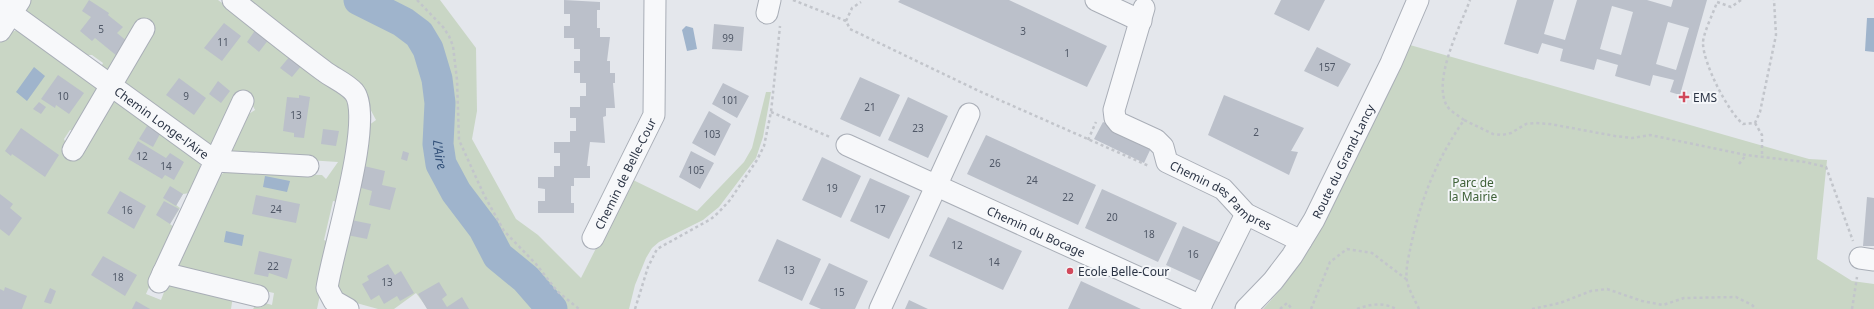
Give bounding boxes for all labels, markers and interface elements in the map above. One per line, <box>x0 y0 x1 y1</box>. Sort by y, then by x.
house number: 5 <box>98 22 104 36</box>
house number: 3 <box>1020 24 1026 38</box>
house number: 99 <box>722 31 734 45</box>
house number: 11 <box>217 35 229 49</box>
house number: 1 <box>1064 46 1070 60</box>
house number: 157 <box>1318 60 1336 74</box>
street label: Chemin Longe-l'Aire <box>111 82 213 163</box>
house number: 10 <box>57 89 69 103</box>
house number: 9 <box>183 89 189 103</box>
place label: EMS <box>1693 89 1718 106</box>
marker: EMS <box>1678 91 1690 103</box>
house number: 101 <box>721 93 739 107</box>
house number: 21 <box>864 100 876 114</box>
street label: Route du Grand-Lancy <box>1308 100 1379 221</box>
house number: 13 <box>290 108 302 122</box>
street label: Chemin de Belle-Cour <box>590 115 660 232</box>
house number: 23 <box>912 121 924 135</box>
house number: 2 <box>1253 125 1259 139</box>
house number: 103 <box>703 127 721 141</box>
water label: L'Aire <box>429 140 452 173</box>
house number: 12 <box>136 149 148 163</box>
house number: 26 <box>989 156 1001 170</box>
street label: Chemin des Pampres <box>1167 156 1275 234</box>
house number: 14 <box>160 159 172 173</box>
house number: 105 <box>687 163 705 177</box>
house number: 24 <box>1026 173 1038 187</box>
park label: Parc de la Mairie <box>1449 174 1497 205</box>
house number: 19 <box>826 181 838 195</box>
house number: 22 <box>1062 190 1074 204</box>
street label: Chemin du Bocage <box>984 201 1088 261</box>
house number: 24 <box>270 202 282 216</box>
house number: 17 <box>874 202 886 216</box>
house number: 16 <box>121 203 133 217</box>
house number: 20 <box>1106 210 1118 224</box>
house number: 18 <box>1143 227 1155 241</box>
house number: 12 <box>951 238 963 252</box>
house number: 16 <box>1187 247 1199 261</box>
house number: 14 <box>988 255 1000 269</box>
house number: 22 <box>267 259 279 273</box>
house number: 13 <box>783 263 795 277</box>
place label: Ecole Belle-Cour <box>1078 263 1169 280</box>
marker: Ecole Belle-Cour <box>1065 266 1075 276</box>
house number: 18 <box>112 270 124 284</box>
house number: 13 <box>381 275 393 289</box>
house number: 15 <box>833 285 845 299</box>

